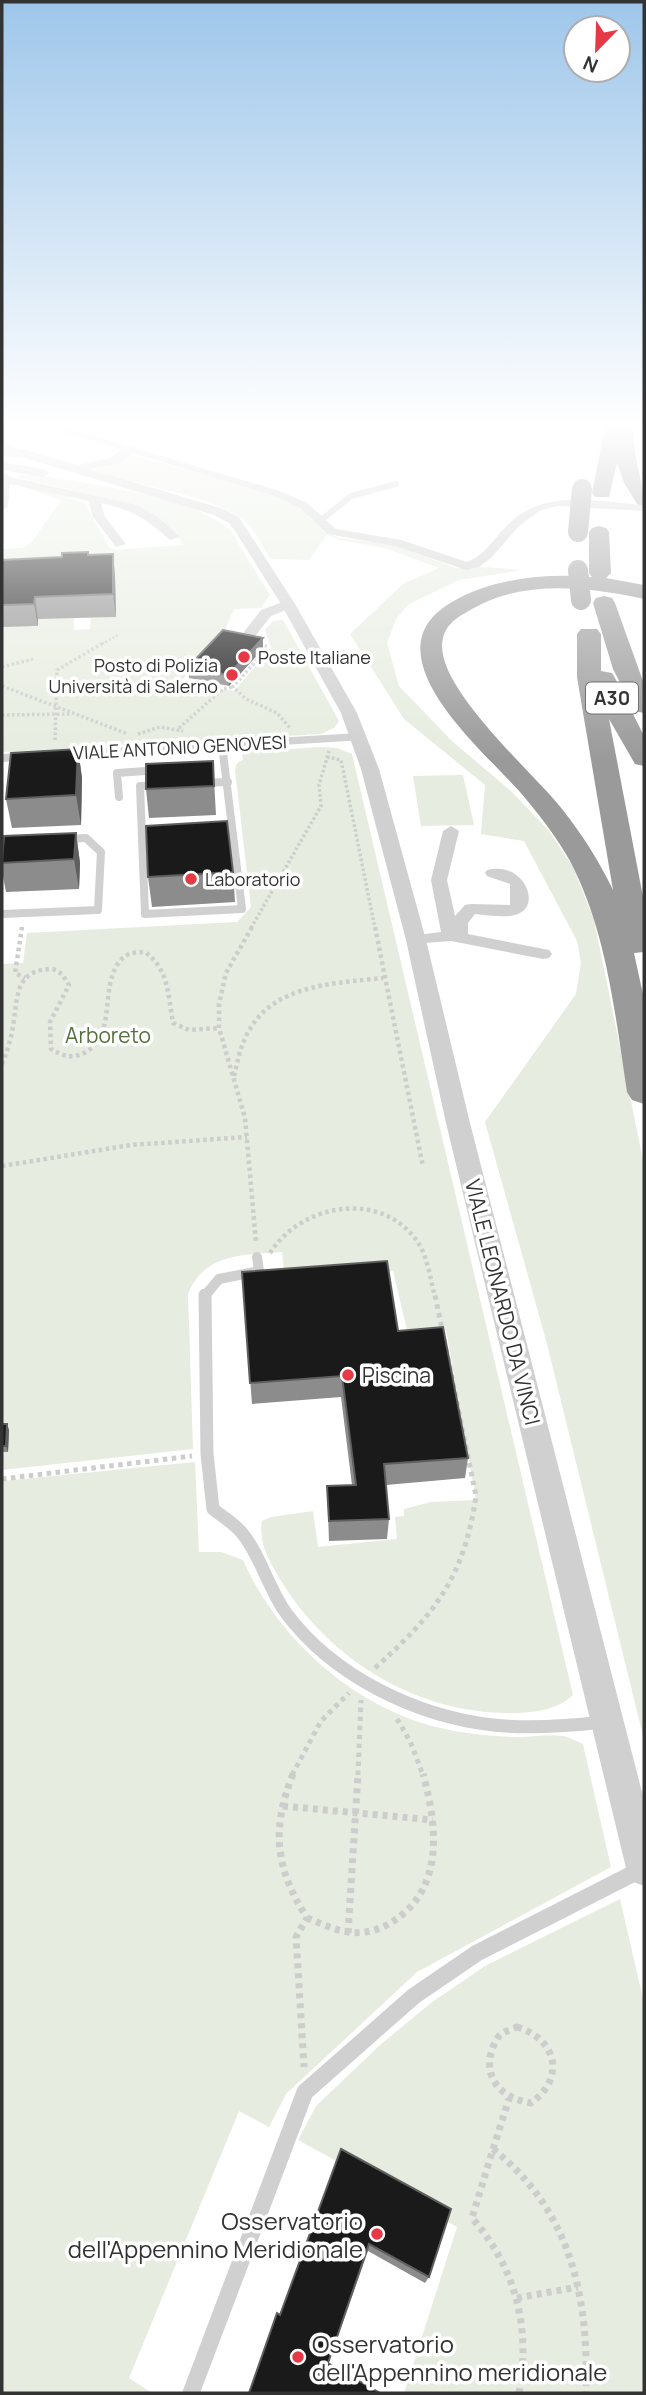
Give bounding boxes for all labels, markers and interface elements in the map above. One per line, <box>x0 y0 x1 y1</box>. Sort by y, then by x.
north arrow <box>562 14 632 84</box>
text: N <box>579 50 602 79</box>
place label: Poste Italiane <box>258 645 371 669</box>
marker: Poste Italiane <box>236 649 252 665</box>
place label: Posto di Polizia Università di Salerno <box>49 653 218 698</box>
marker: Posto di Polizia Università di Salerno <box>224 667 240 683</box>
road number: A30 <box>586 682 638 713</box>
street label: VIALE ANTONIO GENOVESI <box>73 729 287 765</box>
place label: Laboratorio <box>205 867 300 891</box>
marker: Laboratorio <box>183 871 199 887</box>
park label: Arboreto <box>65 1021 151 1049</box>
street label: VIALE LEONARDO DA VINCI <box>459 1176 547 1428</box>
place label: Piscina <box>362 1361 431 1389</box>
marker: Piscina <box>340 1367 356 1383</box>
place label: Osservatorio dell'Appennino Meridionale <box>68 2204 363 2265</box>
marker: Osservatorio dell'Appennino Meridionale <box>369 2226 385 2242</box>
place label: Osservatorio dell'Appennino meridionale <box>312 2327 607 2388</box>
marker: Osservatorio dell'Appennino meridionale <box>290 2349 306 2365</box>

